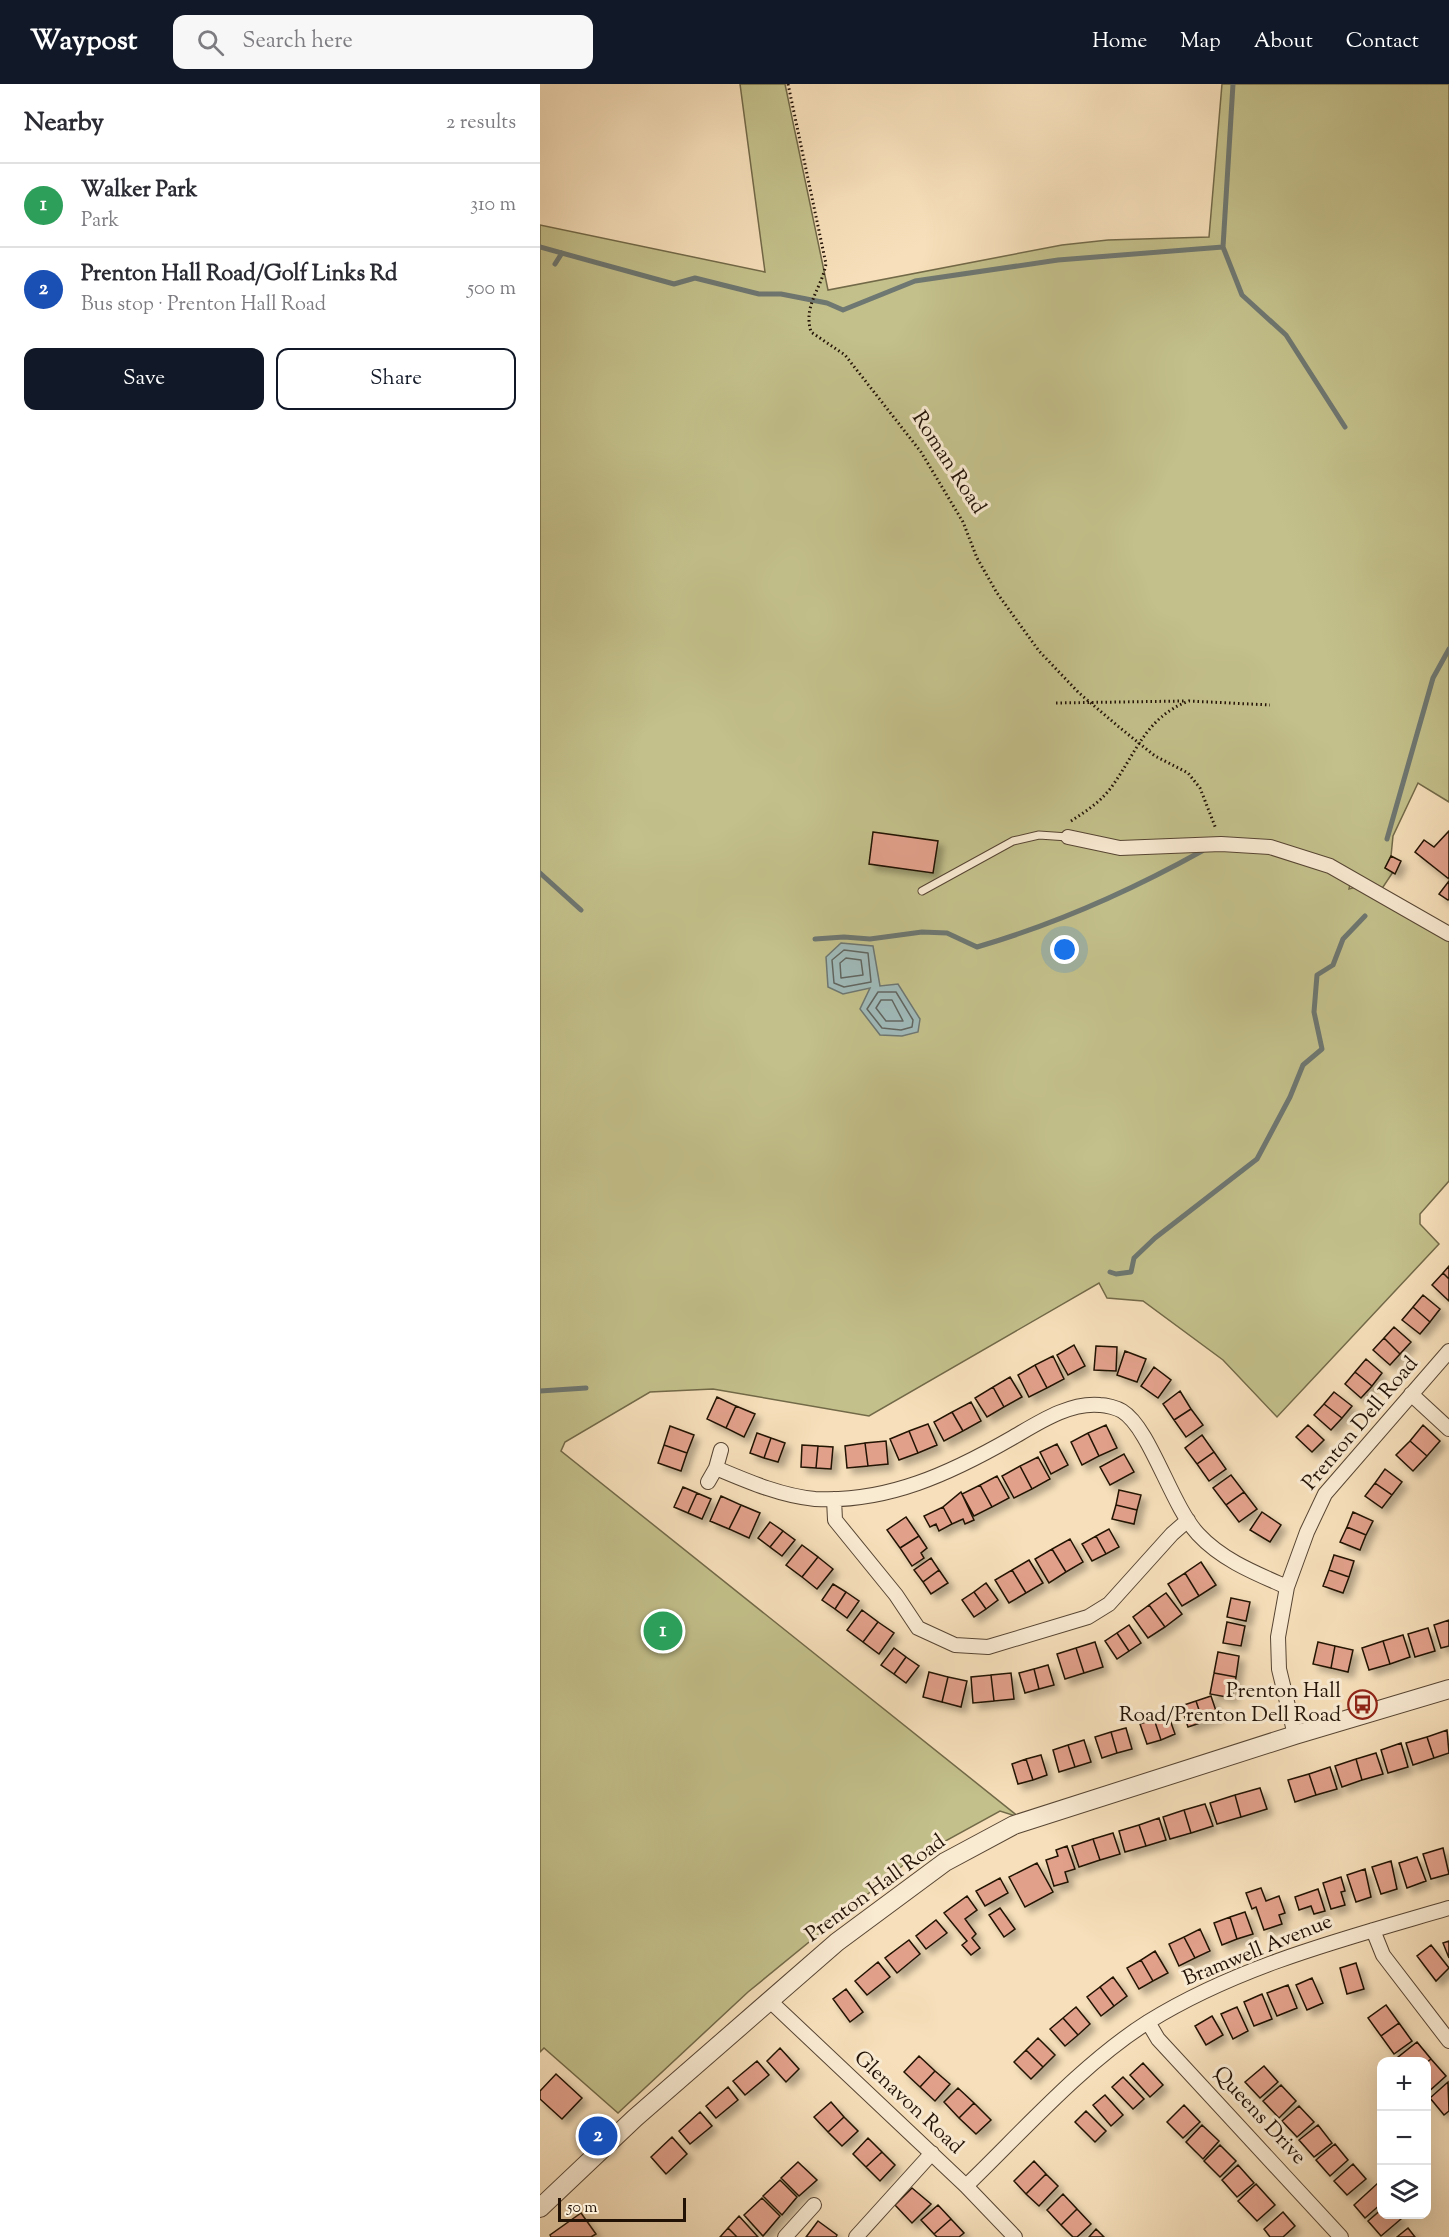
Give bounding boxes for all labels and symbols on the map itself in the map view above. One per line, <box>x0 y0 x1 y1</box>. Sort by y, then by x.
street label: Roman Road <box>904 406 993 520</box>
your location <box>1050 935 1079 964</box>
street label: Prenton Dell Road <box>1296 1350 1426 1497</box>
pin: 1 <box>644 1608 682 1654</box>
place label: Prenton Hall Road/Prenton Dell Road <box>1119 1677 1341 1731</box>
bus stop icon: Prenton Hall Road/Prenton Dell Road <box>1346 1688 1378 1720</box>
street label: Prenton Hall Road <box>800 1828 952 1950</box>
street label: Bramwell Avenue <box>1179 1907 1337 1995</box>
street label: Glenavon Road <box>846 2044 970 2162</box>
street label: Queens Drive <box>1205 2060 1313 2172</box>
pin: 2 <box>578 2114 618 2158</box>
scale bar <box>558 2195 686 2222</box>

